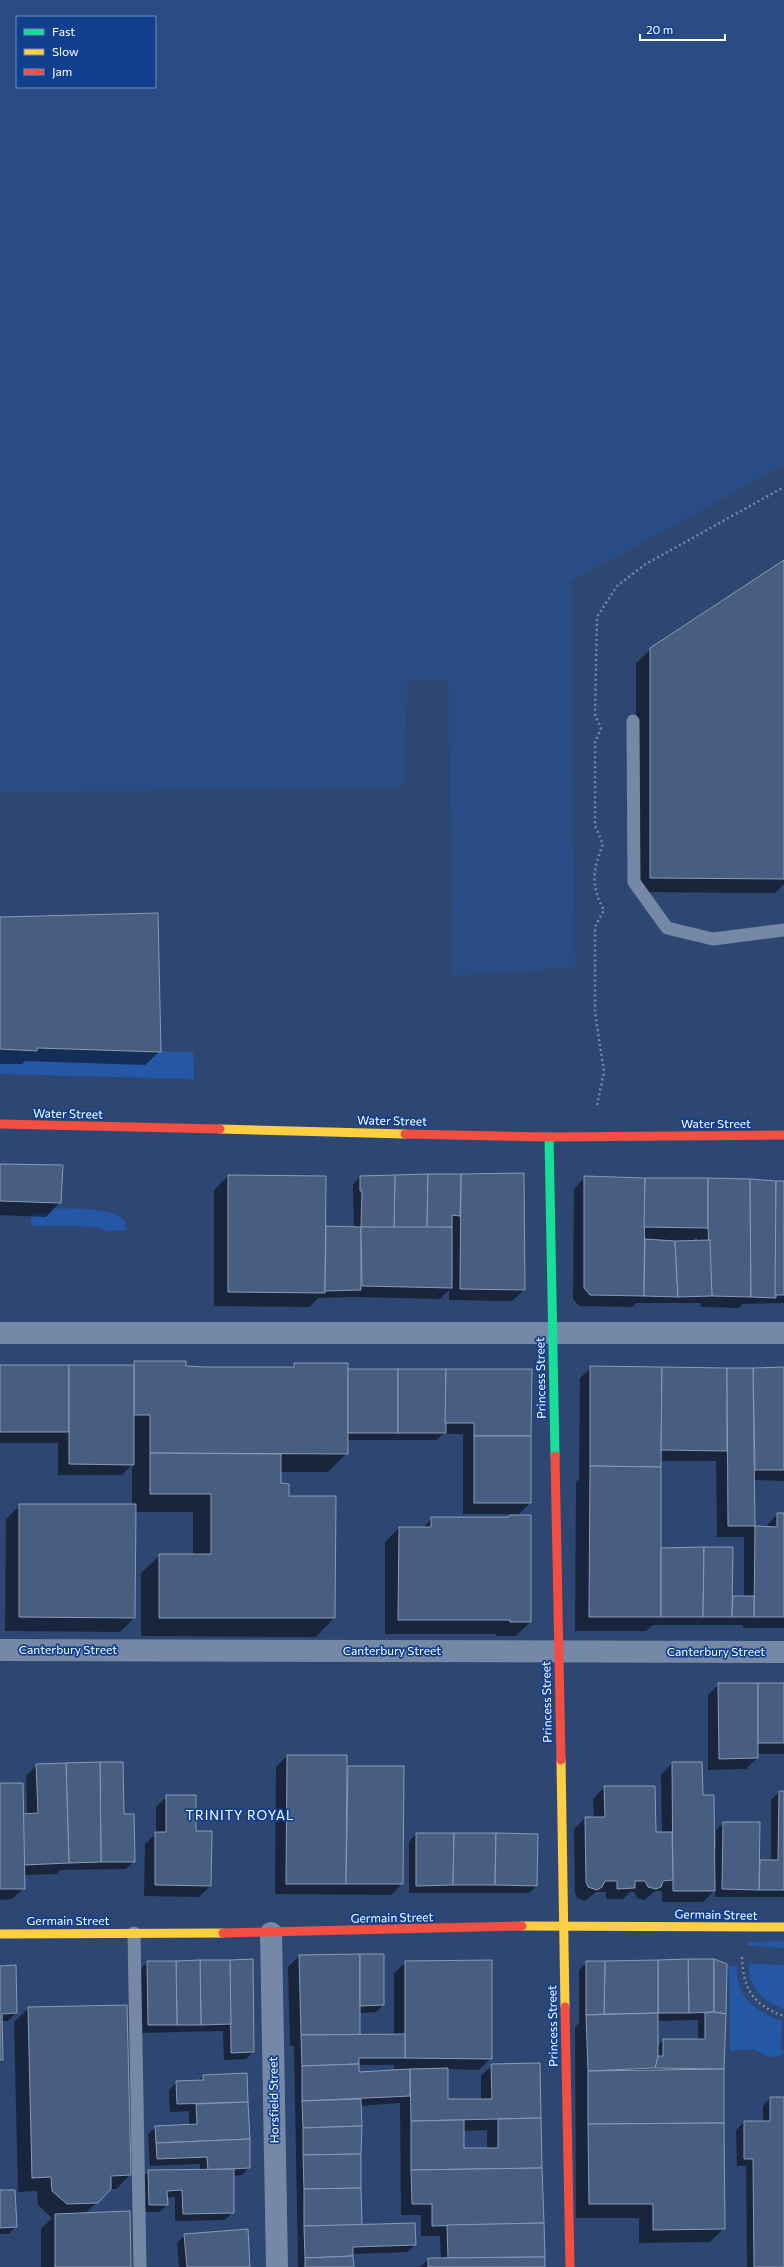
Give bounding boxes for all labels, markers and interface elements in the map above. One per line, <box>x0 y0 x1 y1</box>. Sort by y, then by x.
legend <box>16 16 156 88</box>
scale bar <box>640 16 725 42</box>
text: 20 m <box>646 22 673 36</box>
text: Fast <box>52 24 75 38</box>
text: Slow <box>52 44 79 58</box>
text: Jam <box>52 64 72 79</box>
street label: Water Street <box>33 1105 103 1121</box>
street label: Water Street <box>357 1112 427 1128</box>
street label: Water Street <box>681 1116 751 1130</box>
street label: Princess Street <box>532 1337 548 1419</box>
street label: Canterbury Street <box>19 1642 117 1656</box>
street label: Canterbury Street <box>343 1643 441 1657</box>
street label: Canterbury Street <box>667 1644 765 1658</box>
street label: Princess Street <box>538 1661 554 1743</box>
district label: TRINITY ROYAL <box>186 1807 294 1823</box>
street label: Germain Street <box>674 1906 758 1922</box>
street label: Germain Street <box>350 1909 434 1925</box>
street label: Germain Street <box>27 1913 110 1927</box>
street label: Princess Street <box>544 1985 560 2067</box>
street label: Horsfield Street <box>265 2057 281 2143</box>

